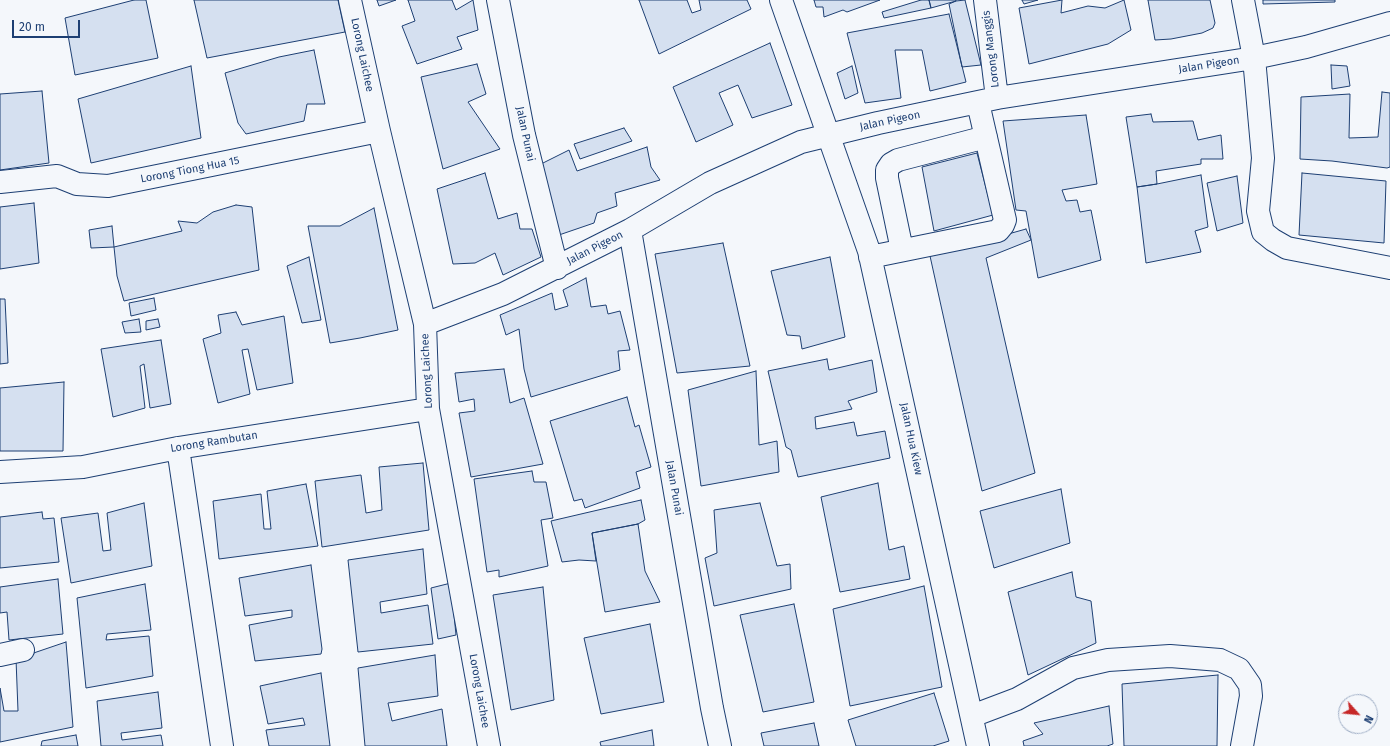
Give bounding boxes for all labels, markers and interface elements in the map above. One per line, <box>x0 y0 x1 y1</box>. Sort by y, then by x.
street label: Lorong Manggis <box>980 10 1002 88</box>
scale bar <box>14 12 82 38</box>
street label: Lorong Laichee <box>348 17 376 93</box>
text: 20 m <box>19 20 45 34</box>
street label: Jalan Pigeon <box>1178 54 1240 76</box>
street label: Jalan Punai <box>513 105 537 163</box>
street label: Jalan Pigeon <box>858 108 922 134</box>
street label: Lorong Tiong Hua 15 <box>139 154 241 186</box>
street label: Jalan Pigeon <box>565 228 625 268</box>
street label: Lorong Laichee <box>418 333 436 409</box>
street label: Jalan Hua Kiew <box>897 401 925 477</box>
street label: Lorong Rambutan <box>169 429 259 455</box>
street label: Jalan Punai <box>663 459 685 517</box>
street label: Lorong Laichee <box>466 653 492 729</box>
north arrow <box>1338 694 1378 734</box>
text: N <box>1361 713 1376 725</box>

